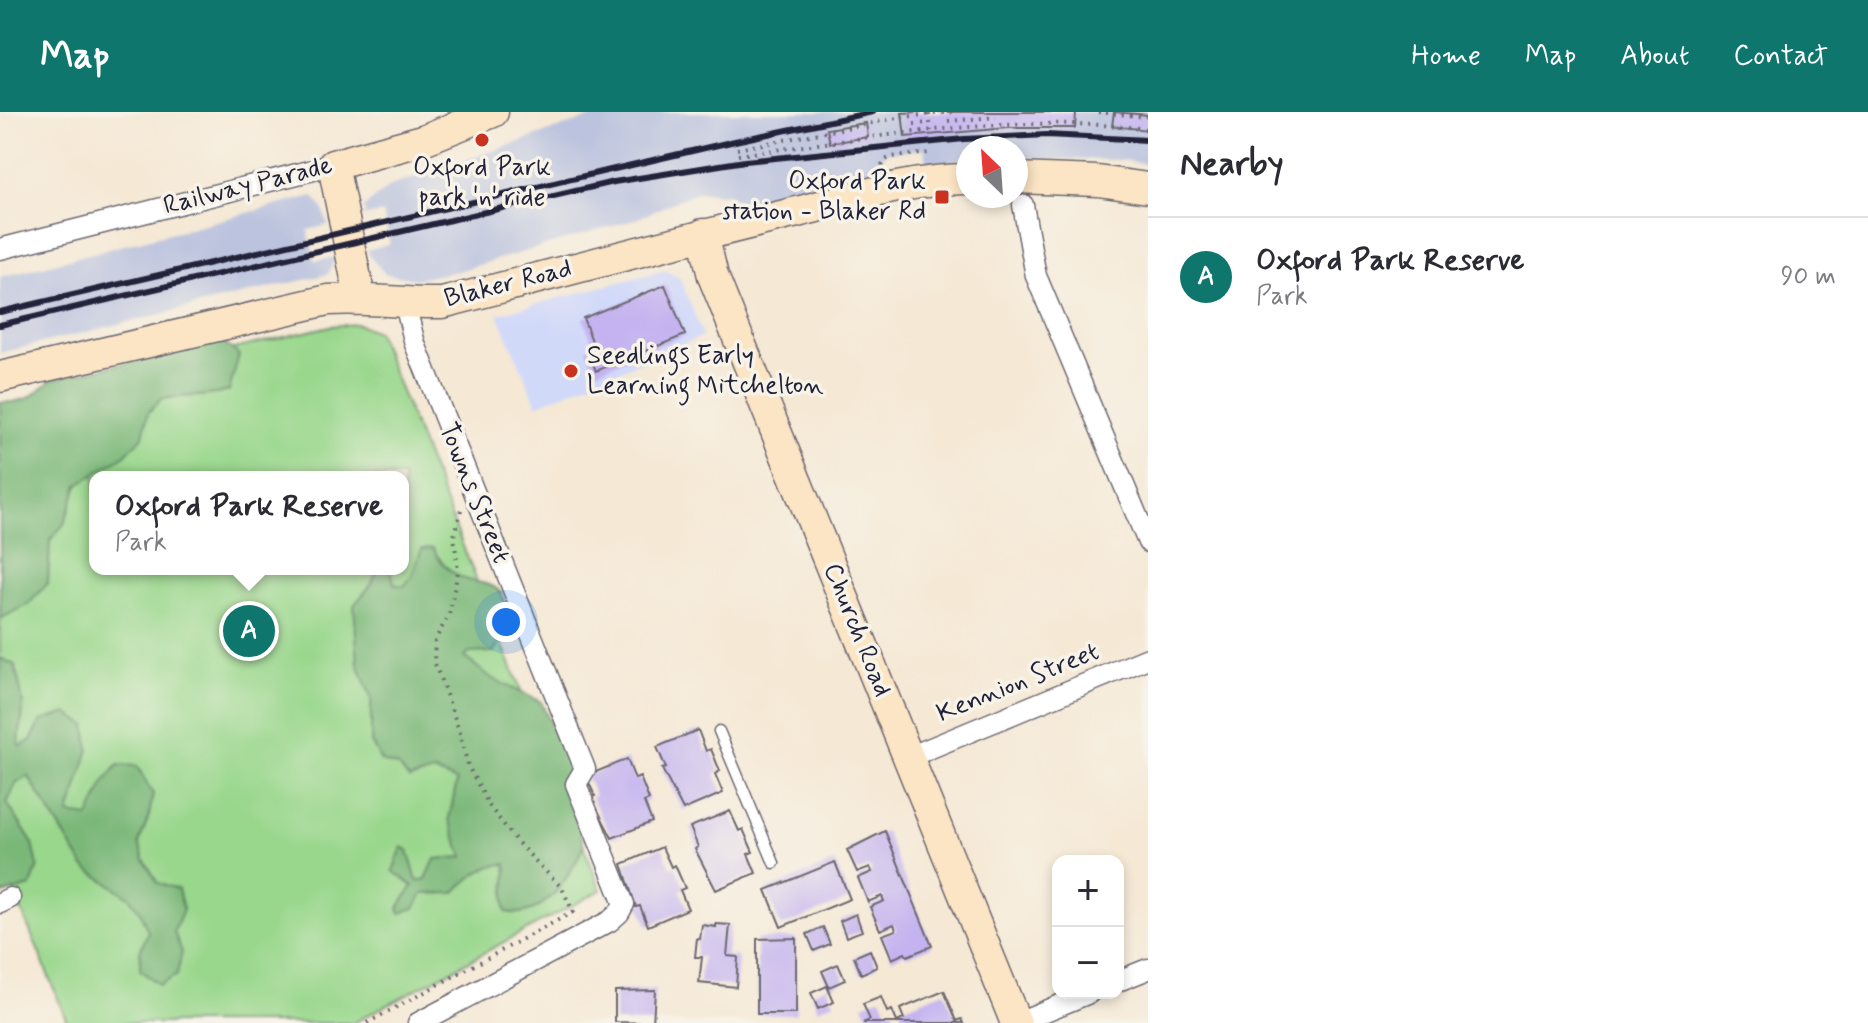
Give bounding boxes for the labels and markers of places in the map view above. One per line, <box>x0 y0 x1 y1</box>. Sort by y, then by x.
marker: Oxford Park park 'n' ride <box>473 131 491 149</box>
place label: Oxford Park park 'n' ride <box>413 151 551 215</box>
place label: Oxford Park station - Blaker Rd <box>722 165 926 229</box>
marker: Oxford Park station - Blaker Rd <box>933 188 951 206</box>
place label: Seedlings Early Learning Mitchelton <box>587 339 824 406</box>
marker: Seedlings Early Learning Mitchelton <box>562 362 580 380</box>
pin: A <box>223 601 275 661</box>

